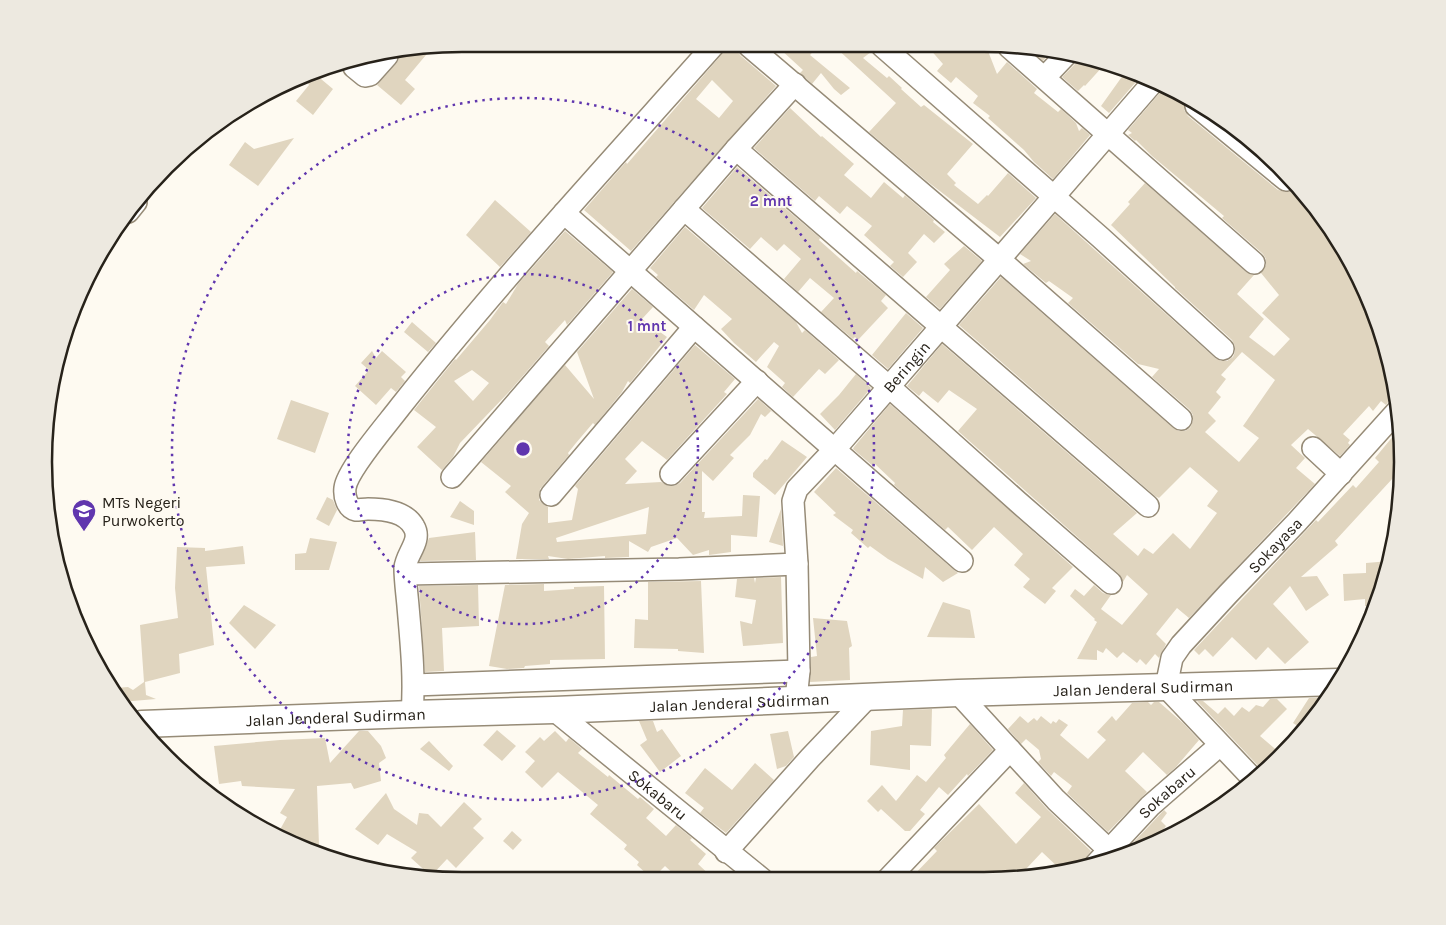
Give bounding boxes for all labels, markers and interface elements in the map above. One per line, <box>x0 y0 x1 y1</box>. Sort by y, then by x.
text: 2 mnt <box>750 192 792 210</box>
text: 1 mnt <box>628 317 666 335</box>
street label: Beringin <box>879 337 934 397</box>
centre of rings <box>514 440 532 458</box>
place label: MTs Negeri Purwokerto <box>102 493 184 530</box>
school or university icon: MTs Negeri Purwokerto <box>71 498 97 532</box>
street label: Sokayasa <box>1244 514 1306 577</box>
street label: Jalan Jenderal Sudirman <box>1053 676 1234 700</box>
street label: Jalan Jenderal Sudirman <box>649 689 830 716</box>
street label: Jalan Jenderal Sudirman <box>246 705 426 730</box>
street label: Sokabaru <box>1134 762 1199 823</box>
street label: Sokabaru <box>625 765 691 824</box>

